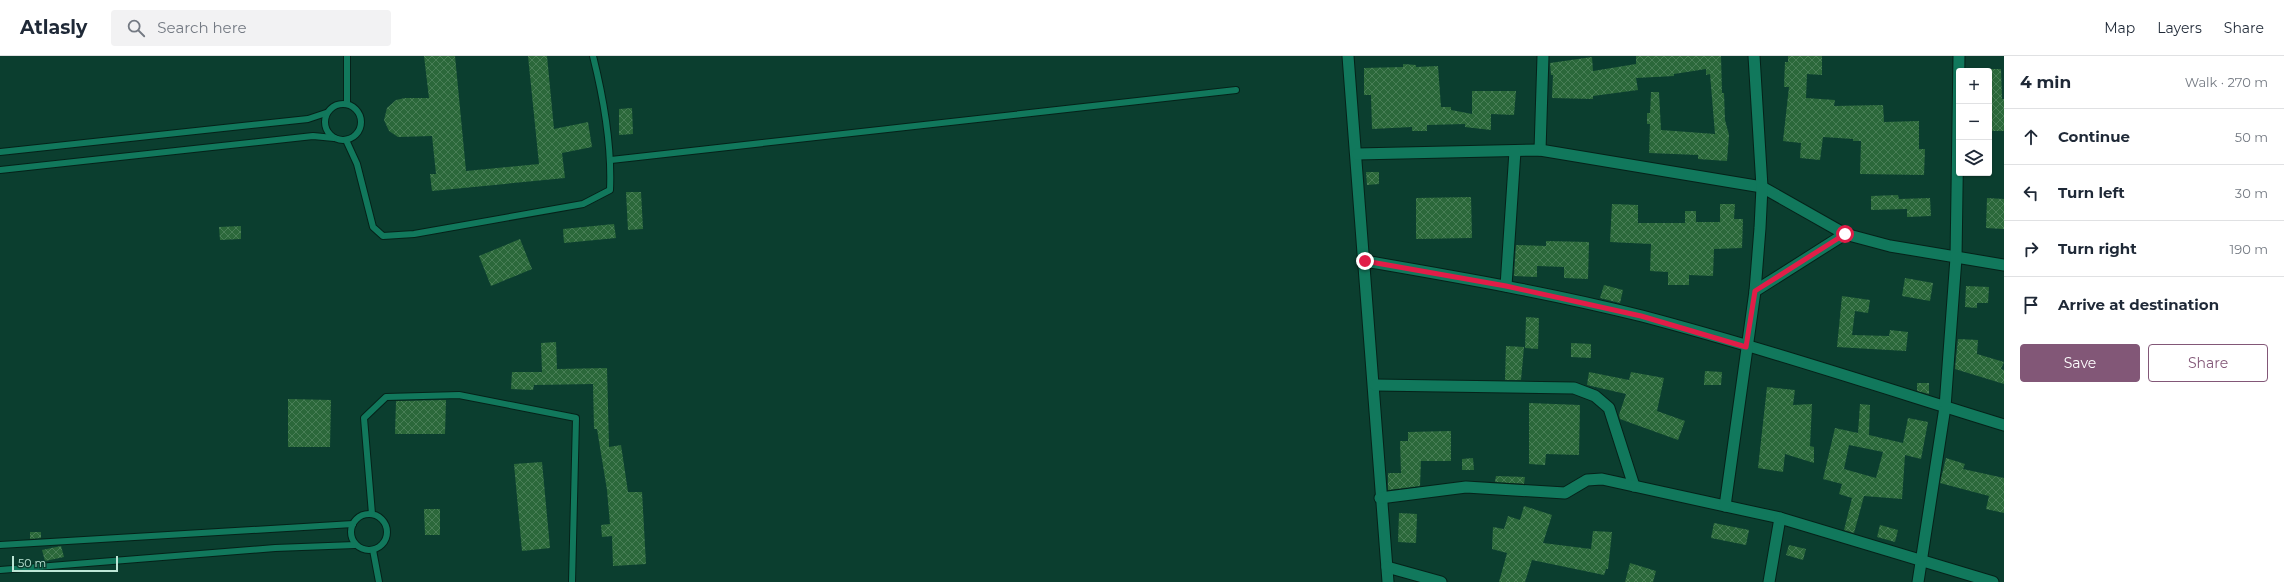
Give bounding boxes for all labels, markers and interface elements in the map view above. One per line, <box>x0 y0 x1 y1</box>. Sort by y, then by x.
search box <box>111 10 391 46</box>
text: Atlasly <box>20 16 87 39</box>
icon: search <box>125 17 147 39</box>
text: Search here <box>157 18 247 37</box>
text: Map <box>2104 19 2135 37</box>
text: Layers <box>2157 19 2202 37</box>
text: Share <box>2224 19 2264 37</box>
map controls <box>1956 68 1992 176</box>
button: + <box>1956 68 1992 104</box>
text: 4 min <box>2020 72 2071 92</box>
text: Walk · 270 m <box>2185 74 2268 90</box>
button: − <box>1956 104 1992 140</box>
icon: ahead <box>2020 126 2042 148</box>
text: Continue <box>2058 127 2130 146</box>
text: 50 m <box>2235 129 2268 145</box>
button: layers <box>1956 140 1992 176</box>
icon: left <box>2020 182 2042 204</box>
text: Turn left <box>2058 183 2125 202</box>
text: 30 m <box>2235 185 2268 201</box>
route start <box>1836 225 1854 243</box>
icon: right <box>2020 238 2042 260</box>
text: Turn right <box>2058 239 2137 258</box>
text: 190 m <box>2230 241 2268 257</box>
route end <box>1356 252 1374 270</box>
icon: arrive <box>2020 294 2042 316</box>
text: Arrive at destination <box>2058 295 2219 314</box>
button: Save <box>2020 344 2140 382</box>
button: Share <box>2148 344 2268 382</box>
scale bar <box>12 554 118 573</box>
text: 50 m <box>18 556 46 570</box>

